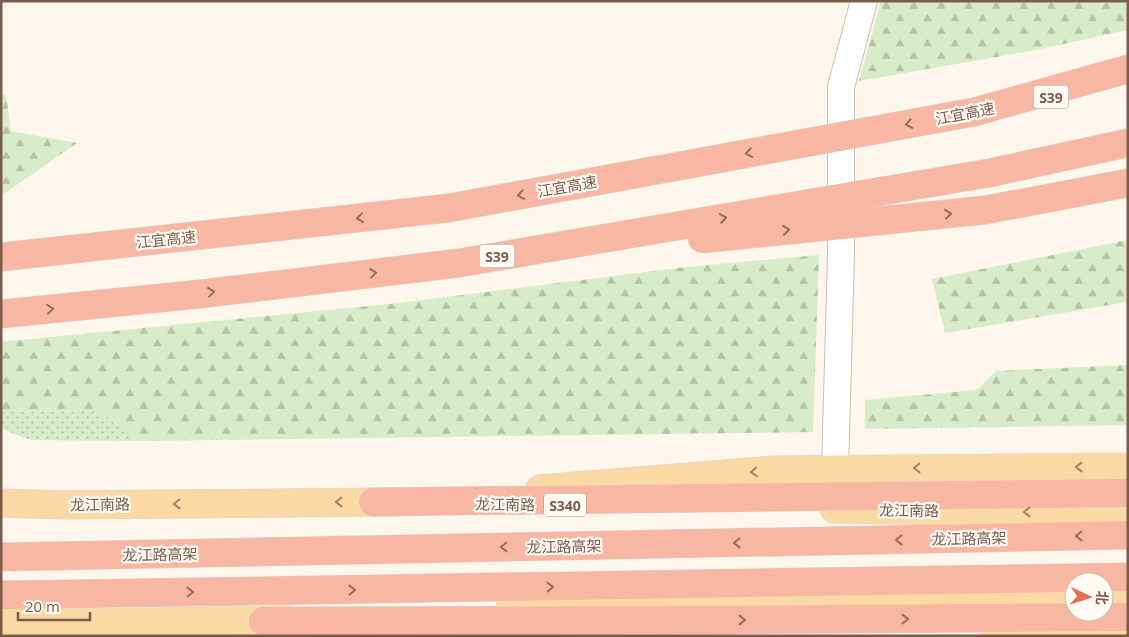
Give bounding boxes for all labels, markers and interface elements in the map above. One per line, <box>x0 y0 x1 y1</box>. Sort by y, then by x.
road number: S39 <box>1034 85 1068 108</box>
street label: 江宜高速 <box>934 97 996 129</box>
one-way arrow <box>905 118 913 128</box>
one-way arrow <box>745 147 754 158</box>
street label: 江宜高速 <box>536 171 598 201</box>
one-way arrow <box>516 189 525 200</box>
one-way arrow <box>944 209 952 220</box>
one-way arrow <box>355 212 363 223</box>
one-way arrow <box>719 213 728 223</box>
one-way arrow <box>782 225 790 236</box>
street label: 江宜高速 <box>135 226 197 252</box>
road number: S39 <box>480 245 514 268</box>
one-way arrow <box>369 268 377 279</box>
one-way arrow <box>208 287 216 298</box>
one-way arrow <box>46 304 54 315</box>
one-way arrow <box>1075 462 1082 472</box>
one-way arrow <box>912 463 920 473</box>
one-way arrow <box>750 466 758 477</box>
street label: 龙江南路 <box>70 493 130 515</box>
street label: 龙江南路 <box>475 493 535 515</box>
road number: S340 <box>544 494 586 516</box>
one-way arrow <box>335 497 342 507</box>
one-way arrow <box>172 499 180 509</box>
street label: 龙江南路 <box>879 499 939 521</box>
one-way arrow <box>1022 507 1030 517</box>
street label: 龙江路高架 <box>931 527 1007 549</box>
one-way arrow <box>1075 531 1083 542</box>
street label: 龙江路高架 <box>526 535 602 557</box>
one-way arrow <box>895 535 902 545</box>
one-way arrow <box>732 538 740 548</box>
one-way arrow <box>500 542 508 552</box>
street label: 龙江路高架 <box>122 543 198 565</box>
north arrow <box>1064 572 1114 622</box>
one-way arrow <box>546 581 554 592</box>
one-way arrow <box>349 585 357 595</box>
one-way arrow <box>186 587 194 597</box>
scale bar <box>18 590 90 622</box>
text: 北 <box>1093 590 1112 606</box>
text: 20 m <box>25 596 60 616</box>
one-way arrow <box>902 614 909 624</box>
one-way arrow <box>739 615 747 625</box>

